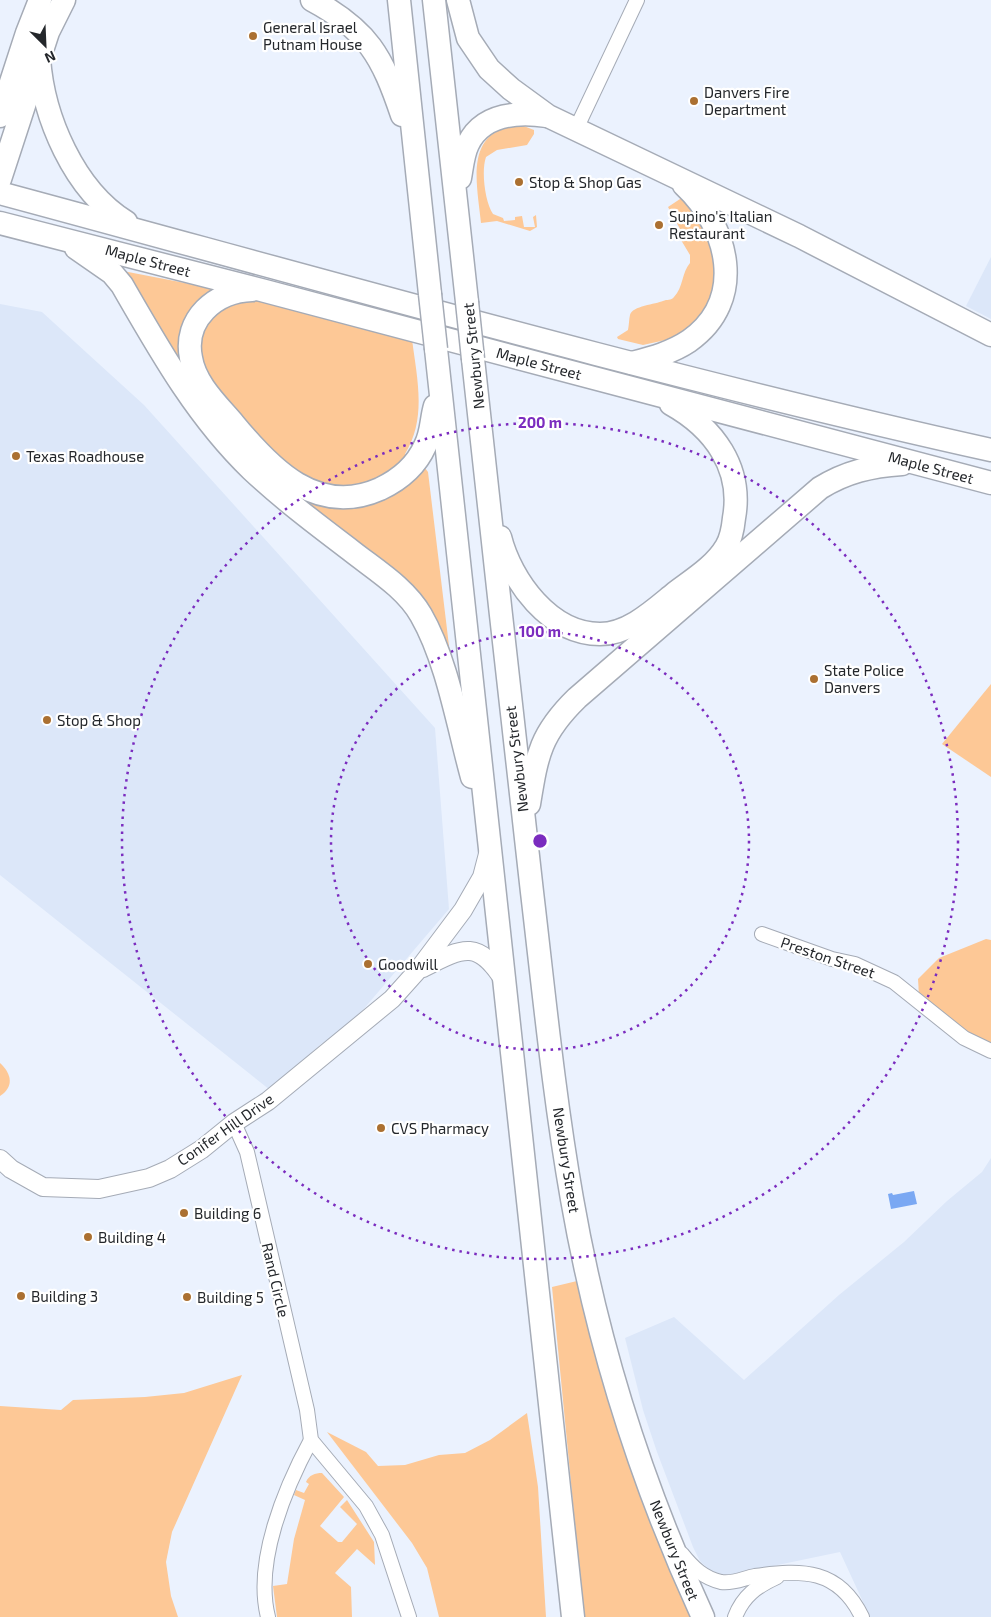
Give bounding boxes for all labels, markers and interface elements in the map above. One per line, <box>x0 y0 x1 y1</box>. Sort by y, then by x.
place label: General Israel Putnam House <box>263 18 362 53</box>
north arrow <box>20 20 70 70</box>
marker: General Israel Putnam House <box>247 30 259 42</box>
text: N <box>42 48 59 67</box>
place label: Danvers Fire Department <box>704 83 790 118</box>
marker: Danvers Fire Department <box>688 95 700 107</box>
place label: Stop & Shop Gas <box>529 173 642 191</box>
marker: Stop & Shop Gas <box>513 176 525 188</box>
place label: Supino's Italian Restaurant <box>669 207 772 242</box>
marker: Supino's Italian Restaurant <box>653 219 665 231</box>
street label: Maple Street <box>103 240 193 280</box>
street label: Newbury Street <box>458 302 488 410</box>
street label: Maple Street <box>494 343 584 383</box>
text: 200 m <box>518 413 562 431</box>
place label: Texas Roadhouse <box>26 447 144 465</box>
street label: Maple Street <box>886 447 976 487</box>
marker: Texas Roadhouse <box>10 450 22 462</box>
text: 100 m <box>519 622 561 640</box>
place label: State Police Danvers <box>824 661 904 696</box>
marker: State Police Danvers <box>808 673 820 685</box>
street label: Newbury Street <box>501 705 531 813</box>
place label: Stop & Shop <box>57 711 141 729</box>
marker: Stop & Shop <box>41 714 53 726</box>
centre of rings <box>531 832 549 850</box>
street label: Preston Street <box>779 932 878 982</box>
place label: Goodwill <box>378 955 439 973</box>
marker: Goodwill <box>362 958 374 970</box>
street label: Conifer Hill Drive <box>173 1089 277 1169</box>
street label: Newbury Street <box>550 1106 584 1214</box>
place label: CVS Pharmacy <box>391 1119 489 1137</box>
marker: CVS Pharmacy <box>375 1122 387 1134</box>
place label: Building 6 <box>194 1204 261 1222</box>
marker: Building 6 <box>178 1207 190 1219</box>
place label: Building 4 <box>98 1228 166 1246</box>
marker: Building 4 <box>82 1231 94 1243</box>
street label: Rand Circle <box>259 1241 293 1319</box>
place label: Building 3 <box>31 1287 98 1305</box>
place label: Building 5 <box>197 1288 264 1306</box>
marker: Building 3 <box>15 1290 27 1302</box>
marker: Building 5 <box>181 1291 193 1303</box>
street label: Newbury Street <box>647 1497 703 1603</box>

